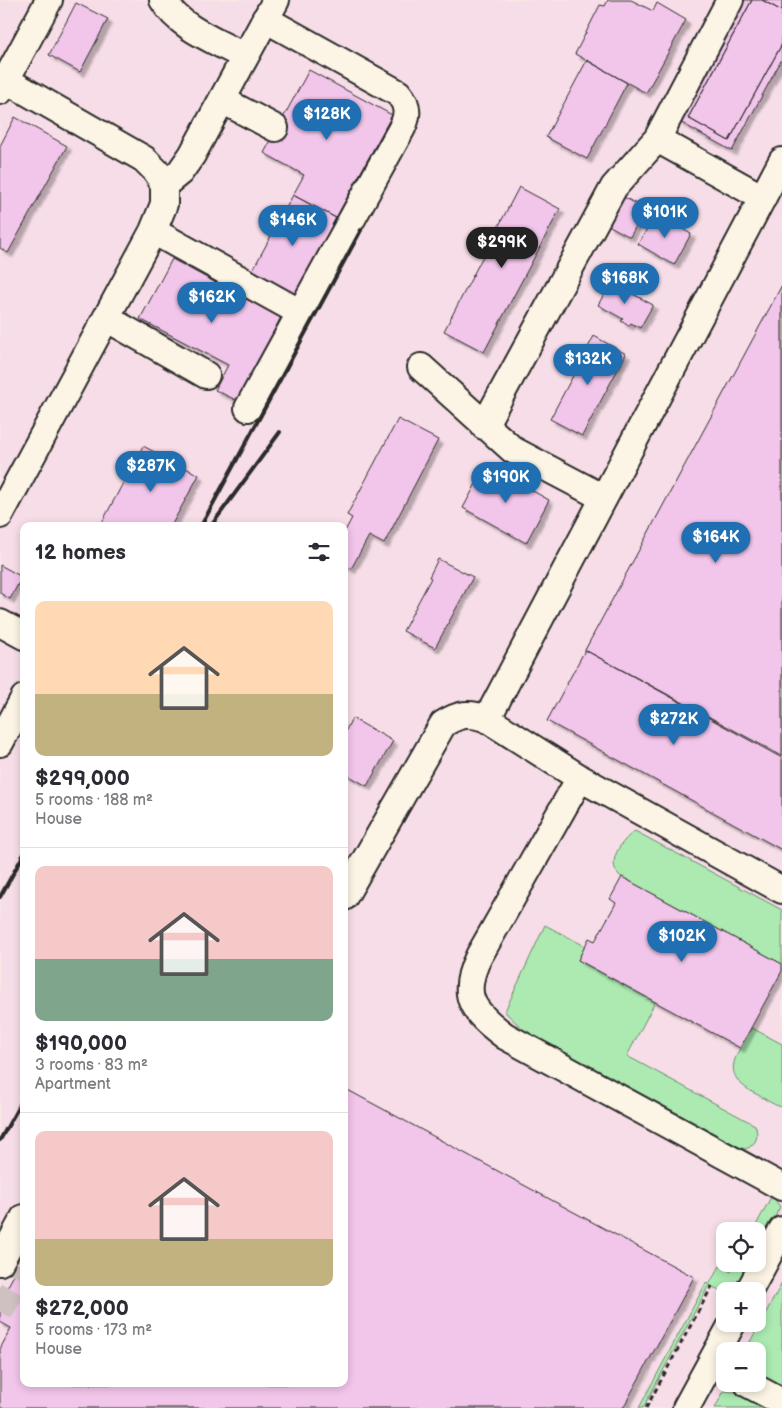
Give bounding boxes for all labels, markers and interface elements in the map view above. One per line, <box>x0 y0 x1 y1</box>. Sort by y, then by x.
pin: $128K <box>292 98 362 141</box>
text: $128K <box>303 105 351 124</box>
pin: $101K <box>630 196 700 239</box>
text: $101K <box>643 203 687 222</box>
pin: $146K <box>258 204 328 247</box>
text: $146K <box>269 211 317 230</box>
pin: $299K <box>467 226 537 269</box>
text: $299K <box>477 233 527 252</box>
pin: $168K <box>590 262 660 305</box>
text: $168K <box>601 269 649 288</box>
pin: $162K <box>177 282 247 324</box>
text: $162K <box>188 288 236 307</box>
pin: $132K <box>553 344 623 386</box>
text: $132K <box>564 350 612 369</box>
pin: $287K <box>116 450 186 493</box>
text: $287K <box>126 457 176 476</box>
pin: $190K <box>471 462 541 504</box>
text: $190K <box>482 468 530 487</box>
pin: $164K <box>681 522 751 564</box>
text: $164K <box>692 528 740 547</box>
icon: filters <box>305 538 333 566</box>
text: 12 homes <box>35 540 126 565</box>
icon: home <box>139 633 229 723</box>
pin: $272K <box>639 704 709 746</box>
text: $272K <box>649 710 699 729</box>
text: $299,000 <box>35 766 130 791</box>
text: 5 rooms · 188 m² <box>35 791 153 810</box>
text: House <box>35 810 82 829</box>
icon: home <box>139 899 229 989</box>
pin: $102K <box>647 920 717 963</box>
text: $102K <box>658 927 706 946</box>
text: $190,000 <box>35 1031 127 1056</box>
text: 3 rooms · 83 m² <box>35 1056 148 1075</box>
text: Apartment <box>35 1075 111 1094</box>
icon: home <box>139 1164 229 1254</box>
map controls <box>716 1222 766 1392</box>
button: locate <box>716 1222 766 1272</box>
button: + <box>716 1282 766 1332</box>
text: $272,000 <box>35 1296 129 1321</box>
text: 5 rooms · 173 m² <box>35 1321 152 1340</box>
text: House <box>35 1340 82 1359</box>
button: − <box>716 1342 766 1392</box>

